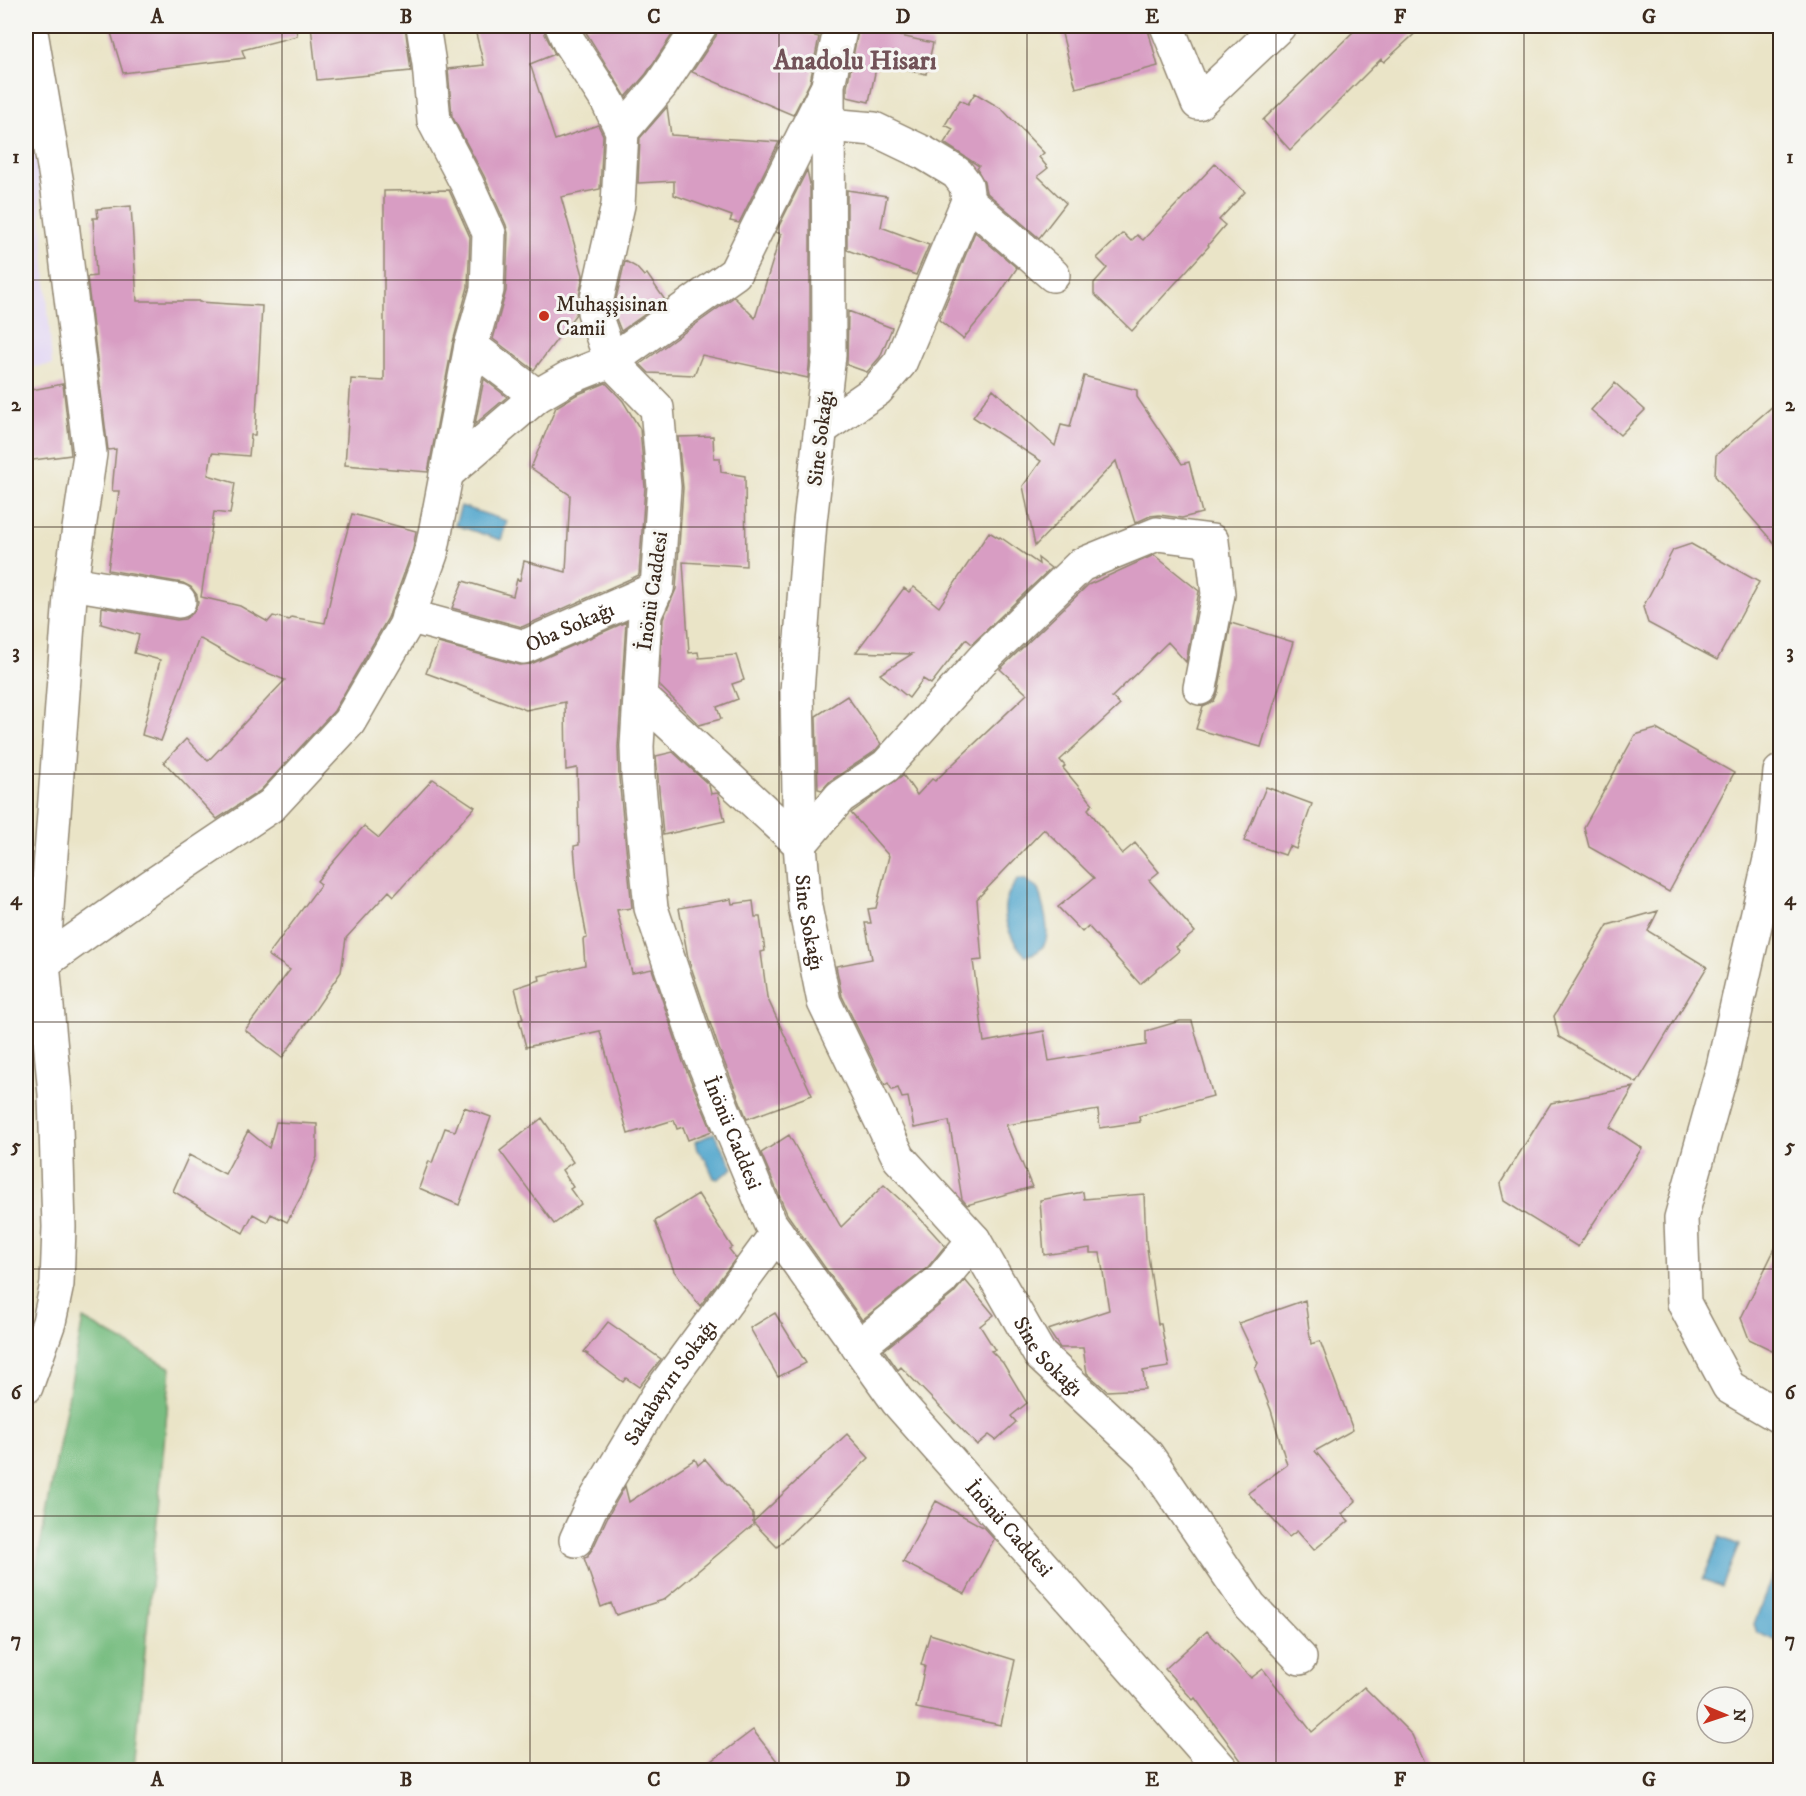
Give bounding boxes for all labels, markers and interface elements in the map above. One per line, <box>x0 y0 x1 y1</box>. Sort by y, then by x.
text: A <box>150 5 165 30</box>
text: B <box>400 5 412 30</box>
text: C <box>647 5 661 30</box>
text: D <box>896 5 911 30</box>
text: E <box>1145 5 1159 30</box>
text: F <box>1394 5 1407 30</box>
text: G <box>1642 5 1656 30</box>
district label: Anadolu Hisarı <box>772 44 937 78</box>
text: 1 <box>12 145 20 170</box>
text: 1 <box>1786 145 1794 170</box>
place label: Muhaşşisinan Camii <box>556 292 668 342</box>
marker: Muhaşşisinan Camii <box>537 309 551 323</box>
street label: Sine Sokağı <box>802 389 840 488</box>
text: 2 <box>11 393 22 418</box>
text: 2 <box>1785 393 1796 418</box>
street label: İnönü Caddesi <box>631 530 674 652</box>
street label: Oba Sokağı <box>522 597 618 659</box>
text: 3 <box>12 640 20 665</box>
text: 3 <box>1786 640 1794 665</box>
street label: Sine Sokağı <box>788 874 829 973</box>
text: 4 <box>10 887 23 912</box>
text: 4 <box>1784 887 1797 912</box>
street label: İnönü Caddesi <box>697 1072 767 1194</box>
text: 5 <box>10 1134 21 1159</box>
text: 5 <box>1784 1134 1795 1159</box>
street label: Sine Sokağı <box>1007 1312 1088 1402</box>
street label: Sakabayırı Sokağı <box>619 1315 723 1451</box>
text: 6 <box>11 1381 23 1406</box>
text: 6 <box>1785 1381 1797 1406</box>
street label: İnönü Caddesi <box>959 1475 1058 1583</box>
text: 7 <box>11 1628 21 1653</box>
text: 7 <box>1785 1628 1795 1653</box>
north arrow <box>1695 1685 1755 1745</box>
text: N <box>1729 1709 1749 1722</box>
text: A <box>150 1768 165 1793</box>
text: B <box>400 1768 412 1793</box>
text: C <box>647 1768 661 1793</box>
text: D <box>896 1768 911 1793</box>
text: E <box>1145 1768 1159 1793</box>
text: F <box>1394 1768 1407 1793</box>
text: G <box>1642 1768 1656 1793</box>

